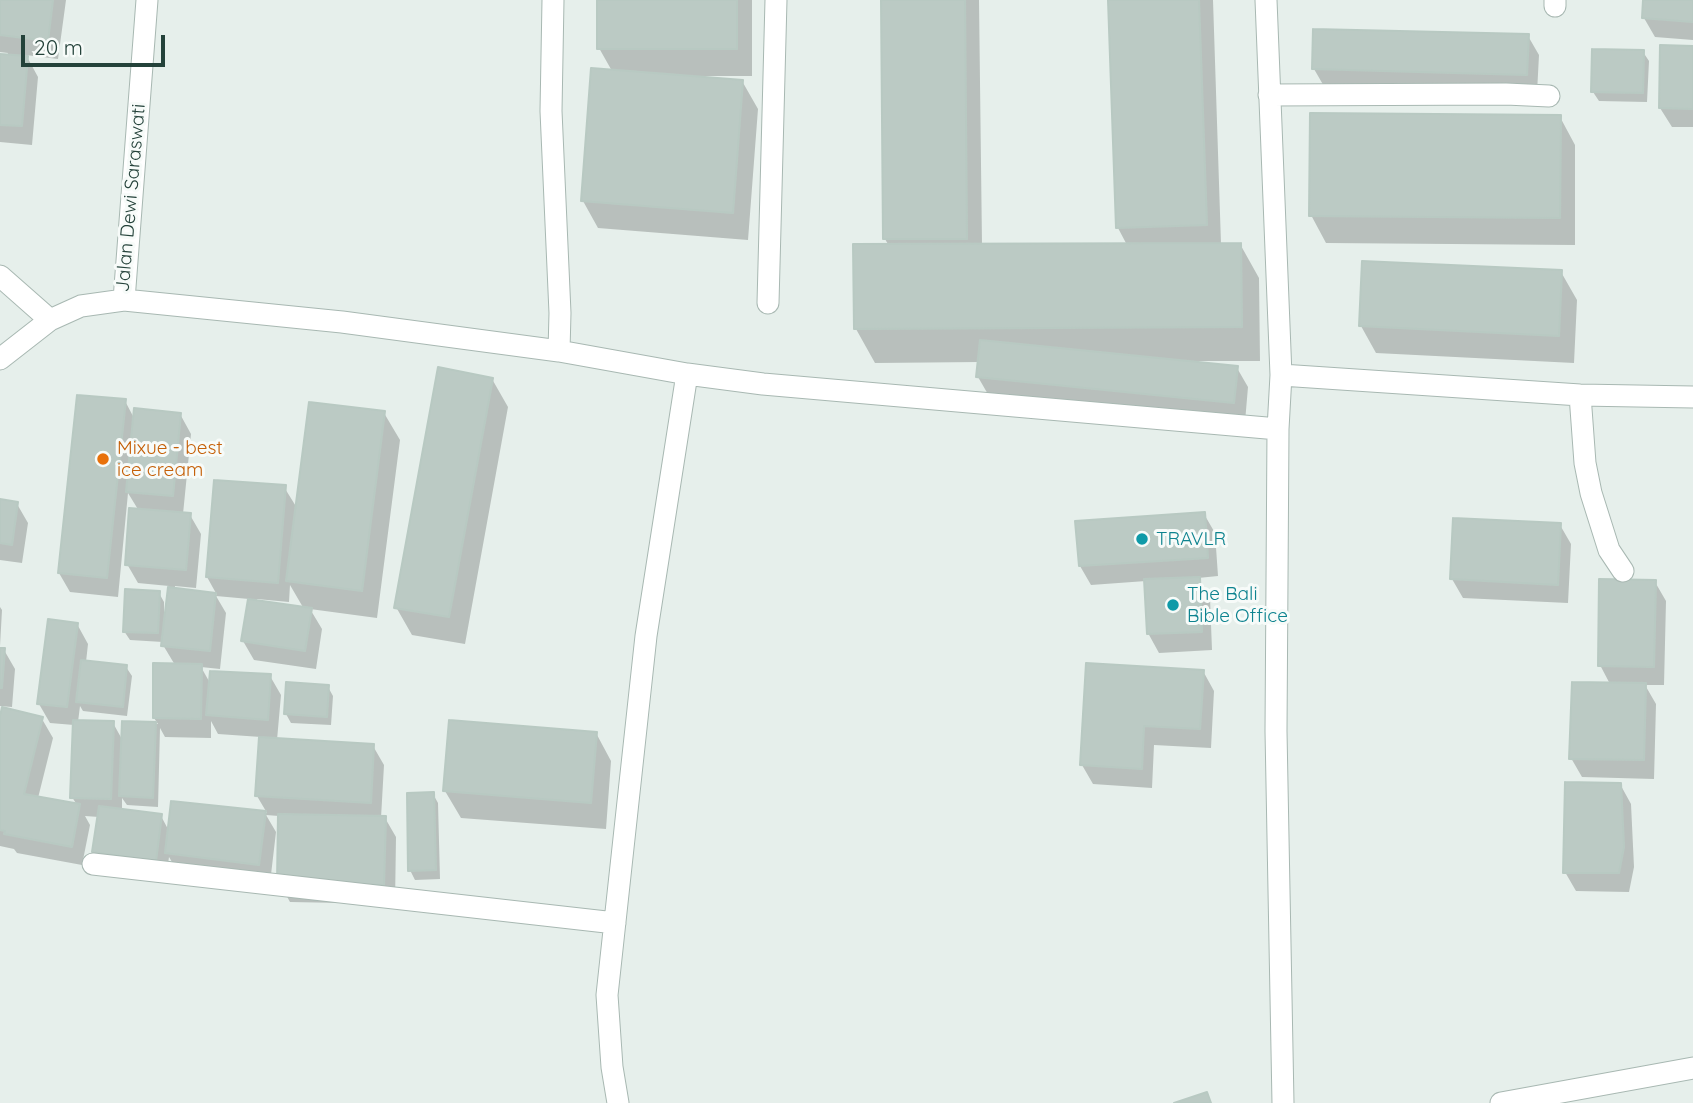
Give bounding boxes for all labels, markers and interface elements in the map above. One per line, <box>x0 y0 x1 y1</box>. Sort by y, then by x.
scale bar <box>24 21 168 65</box>
text: 20 m <box>34 34 83 60</box>
street label: Jalan Dewi Saraswati <box>111 103 151 293</box>
place label: Mixue - best ice cream <box>117 437 223 481</box>
marker: Mixue - best ice cream <box>95 451 111 467</box>
place label: TRAVLR <box>1156 528 1226 550</box>
marker: TRAVLR <box>1134 531 1150 547</box>
place label: The Bali Bible Office <box>1187 583 1288 627</box>
marker: The Bali Bible Office <box>1165 597 1181 613</box>

